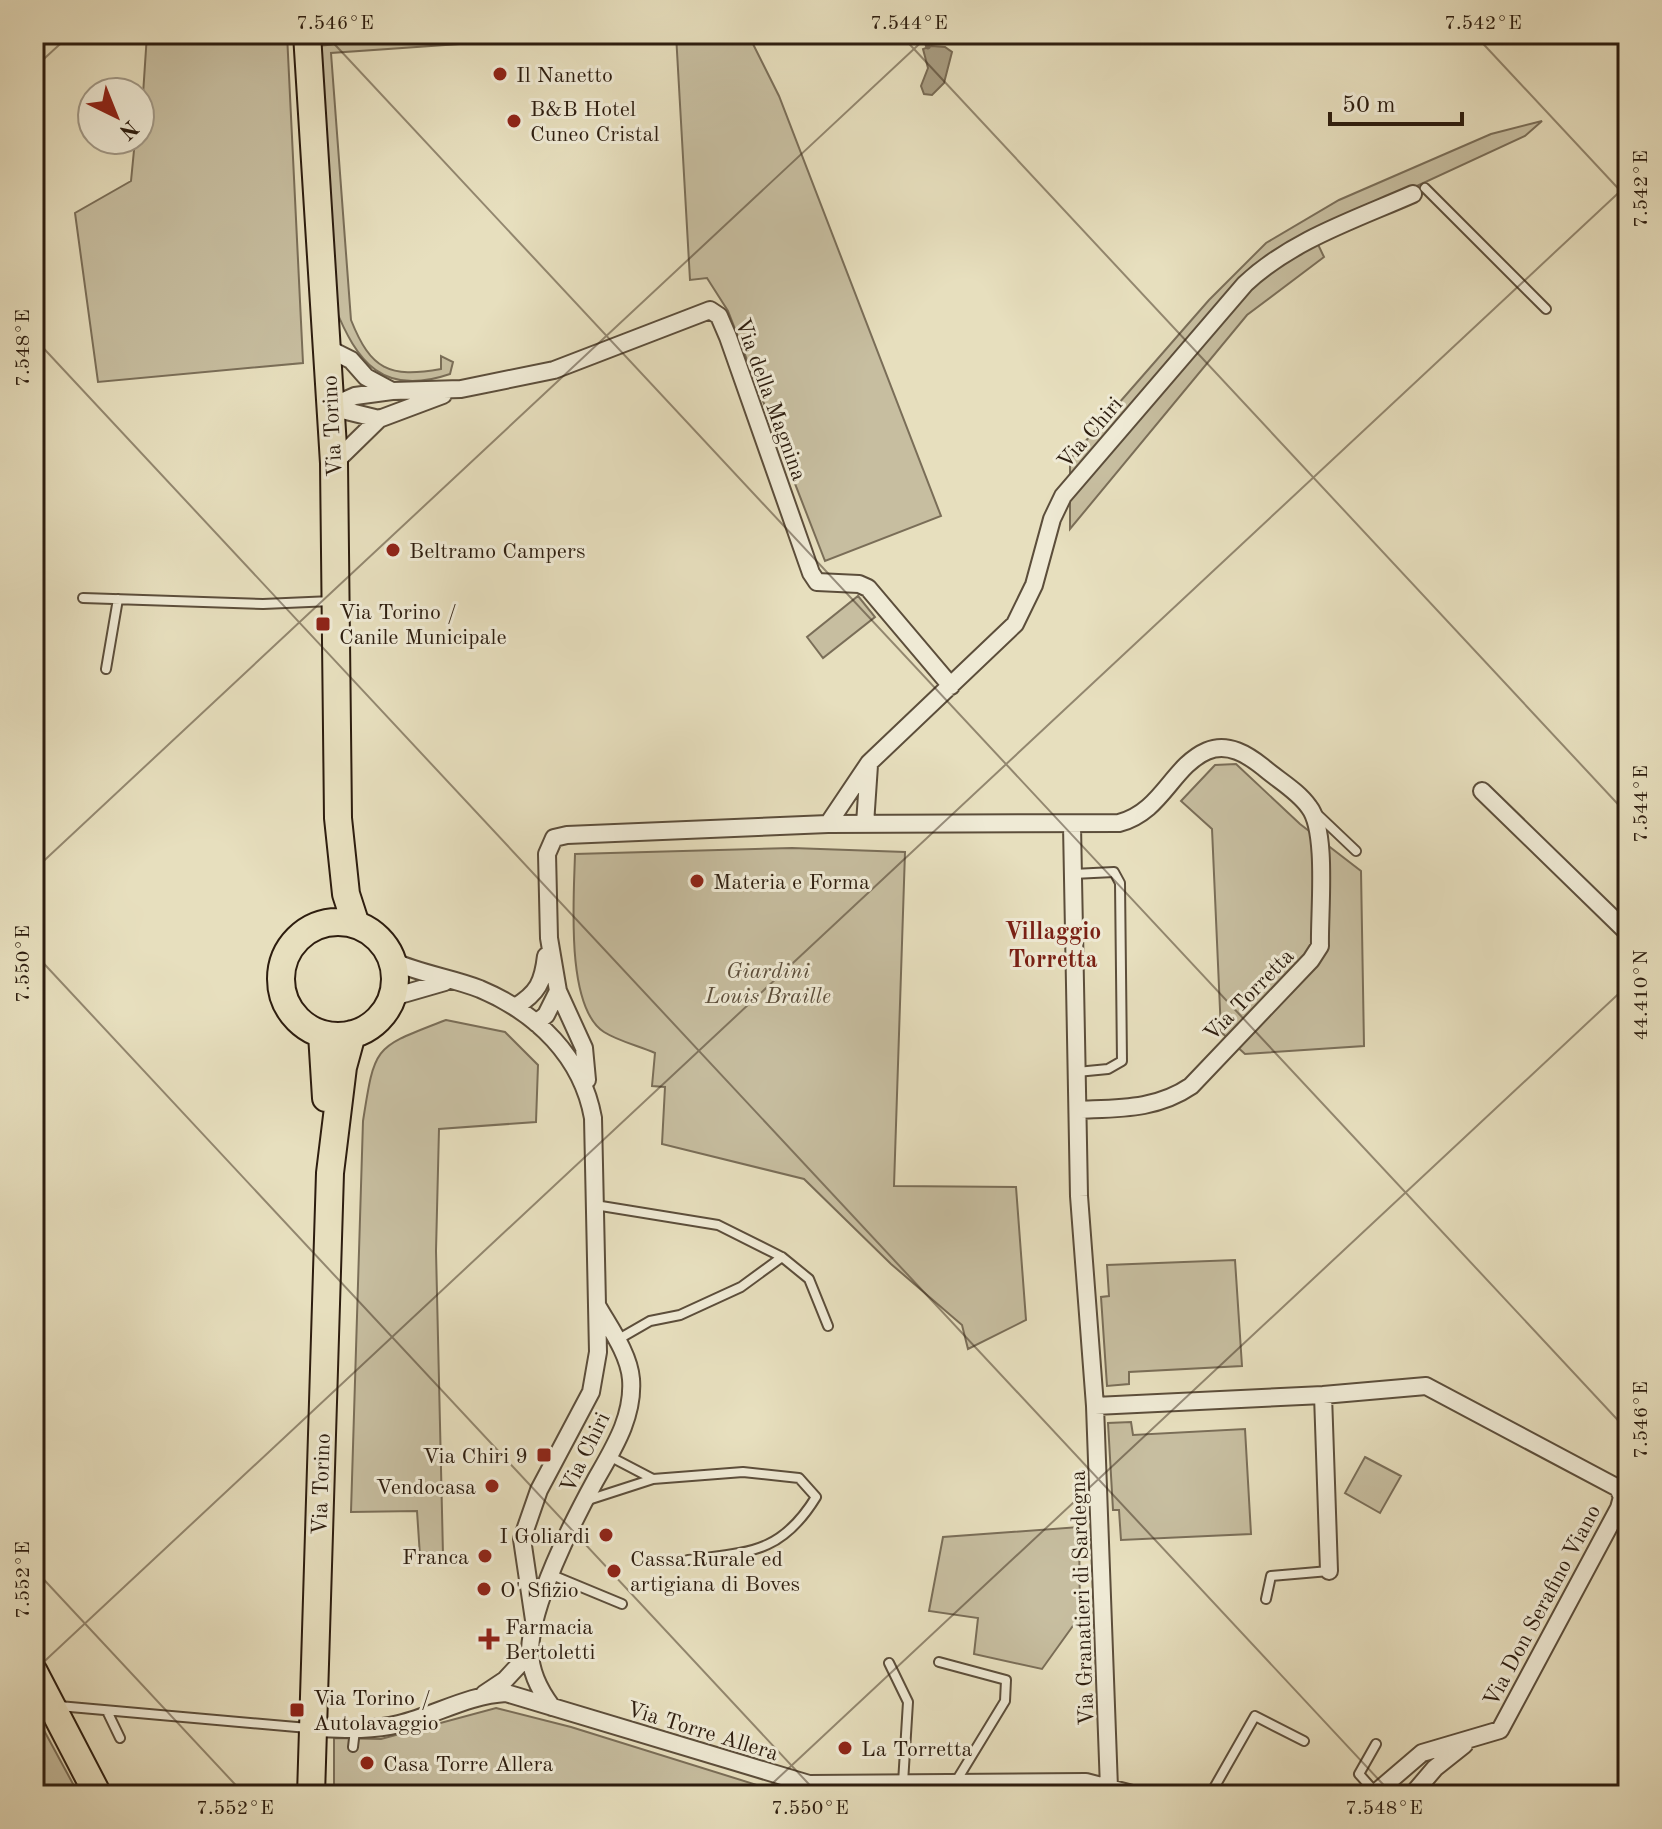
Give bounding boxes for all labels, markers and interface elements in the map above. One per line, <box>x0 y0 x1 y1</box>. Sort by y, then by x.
text: 7.546°E <box>296 14 374 34</box>
text: 7.544°E <box>870 14 948 34</box>
text: 7.542°E <box>1444 14 1522 34</box>
marker: Il Nanetto <box>491 65 509 83</box>
place label: Il Nanetto <box>516 65 613 87</box>
north arrow <box>76 76 156 156</box>
scale bar <box>1330 76 1462 126</box>
text: 50 m <box>1342 94 1396 118</box>
place label: B&B Hotel Cuneo Cristal <box>530 99 659 146</box>
marker: B&B Hotel Cuneo Cristal <box>505 112 523 130</box>
text: N <box>114 115 142 143</box>
text: 7.542°E <box>1632 150 1652 228</box>
text: 7.548°E <box>14 309 34 387</box>
street label: Via della Magnina <box>730 315 810 484</box>
street label: Via Torino <box>319 374 347 477</box>
street label: Via Chiri <box>1054 393 1127 473</box>
marker: Beltramo Campers <box>384 541 402 559</box>
place label: Beltramo Campers <box>409 541 586 563</box>
place label: Via Torino / Canile Municipale <box>339 602 507 649</box>
marker: Via Torino / Canile Municipale <box>314 615 332 633</box>
text: 7.544°E <box>1632 765 1652 843</box>
marker: Materia e Forma <box>688 872 706 890</box>
place label: Materia e Forma <box>713 872 870 894</box>
district label: Villaggio Torretta <box>1005 921 1101 973</box>
text: 7.550°E <box>14 925 34 1003</box>
street label: Via Torretta <box>1200 945 1299 1046</box>
text: 44.410°N <box>1632 950 1652 1040</box>
park label: Giardini Louis Braille <box>704 961 831 1008</box>
text: 7.546°E <box>1632 1381 1652 1459</box>
street label: Via Chiri <box>557 1409 615 1497</box>
street label: Via Torino <box>309 1433 335 1535</box>
place label: Via Chiri 9 <box>422 1446 528 1468</box>
marker: Via Chiri 9 <box>535 1446 553 1464</box>
street label: Via Granatieri di Sardegna <box>1068 1470 1098 1726</box>
place label: Vendocasa <box>376 1477 476 1499</box>
marker: Vendocasa <box>483 1477 501 1495</box>
street label: Via Don Serafino Viano <box>1480 1501 1605 1710</box>
place label: I Goliardi <box>499 1526 590 1548</box>
marker: I Goliardi <box>597 1526 615 1544</box>
text: 7.552°E <box>14 1541 34 1619</box>
place label: Franca <box>402 1547 469 1569</box>
marker: Franca <box>476 1547 494 1565</box>
place label: Cassa Rurale ed artigiana di Boves <box>630 1549 800 1596</box>
marker: Cassa Rurale ed artigiana di Boves <box>605 1562 623 1580</box>
marker: O' Sfizio <box>475 1580 493 1598</box>
place label: O' Sfizio <box>500 1580 579 1602</box>
place label: Farmacia Bertoletti <box>505 1617 595 1664</box>
marker: Farmacia Bertoletti <box>480 1630 498 1648</box>
place label: Via Torino / Autolavaggio <box>313 1688 439 1735</box>
street label: Via Torre Allera <box>624 1698 781 1765</box>
marker: Via Torino / Autolavaggio <box>288 1701 306 1719</box>
marker: La Torretta <box>836 1739 854 1757</box>
place label: La Torretta <box>861 1739 972 1761</box>
marker: Casa Torre Allera <box>358 1754 376 1772</box>
place label: Casa Torre Allera <box>383 1754 553 1776</box>
text: 7.552°E <box>196 1799 274 1819</box>
text: 7.550°E <box>771 1799 849 1819</box>
text: 7.548°E <box>1345 1799 1423 1819</box>

